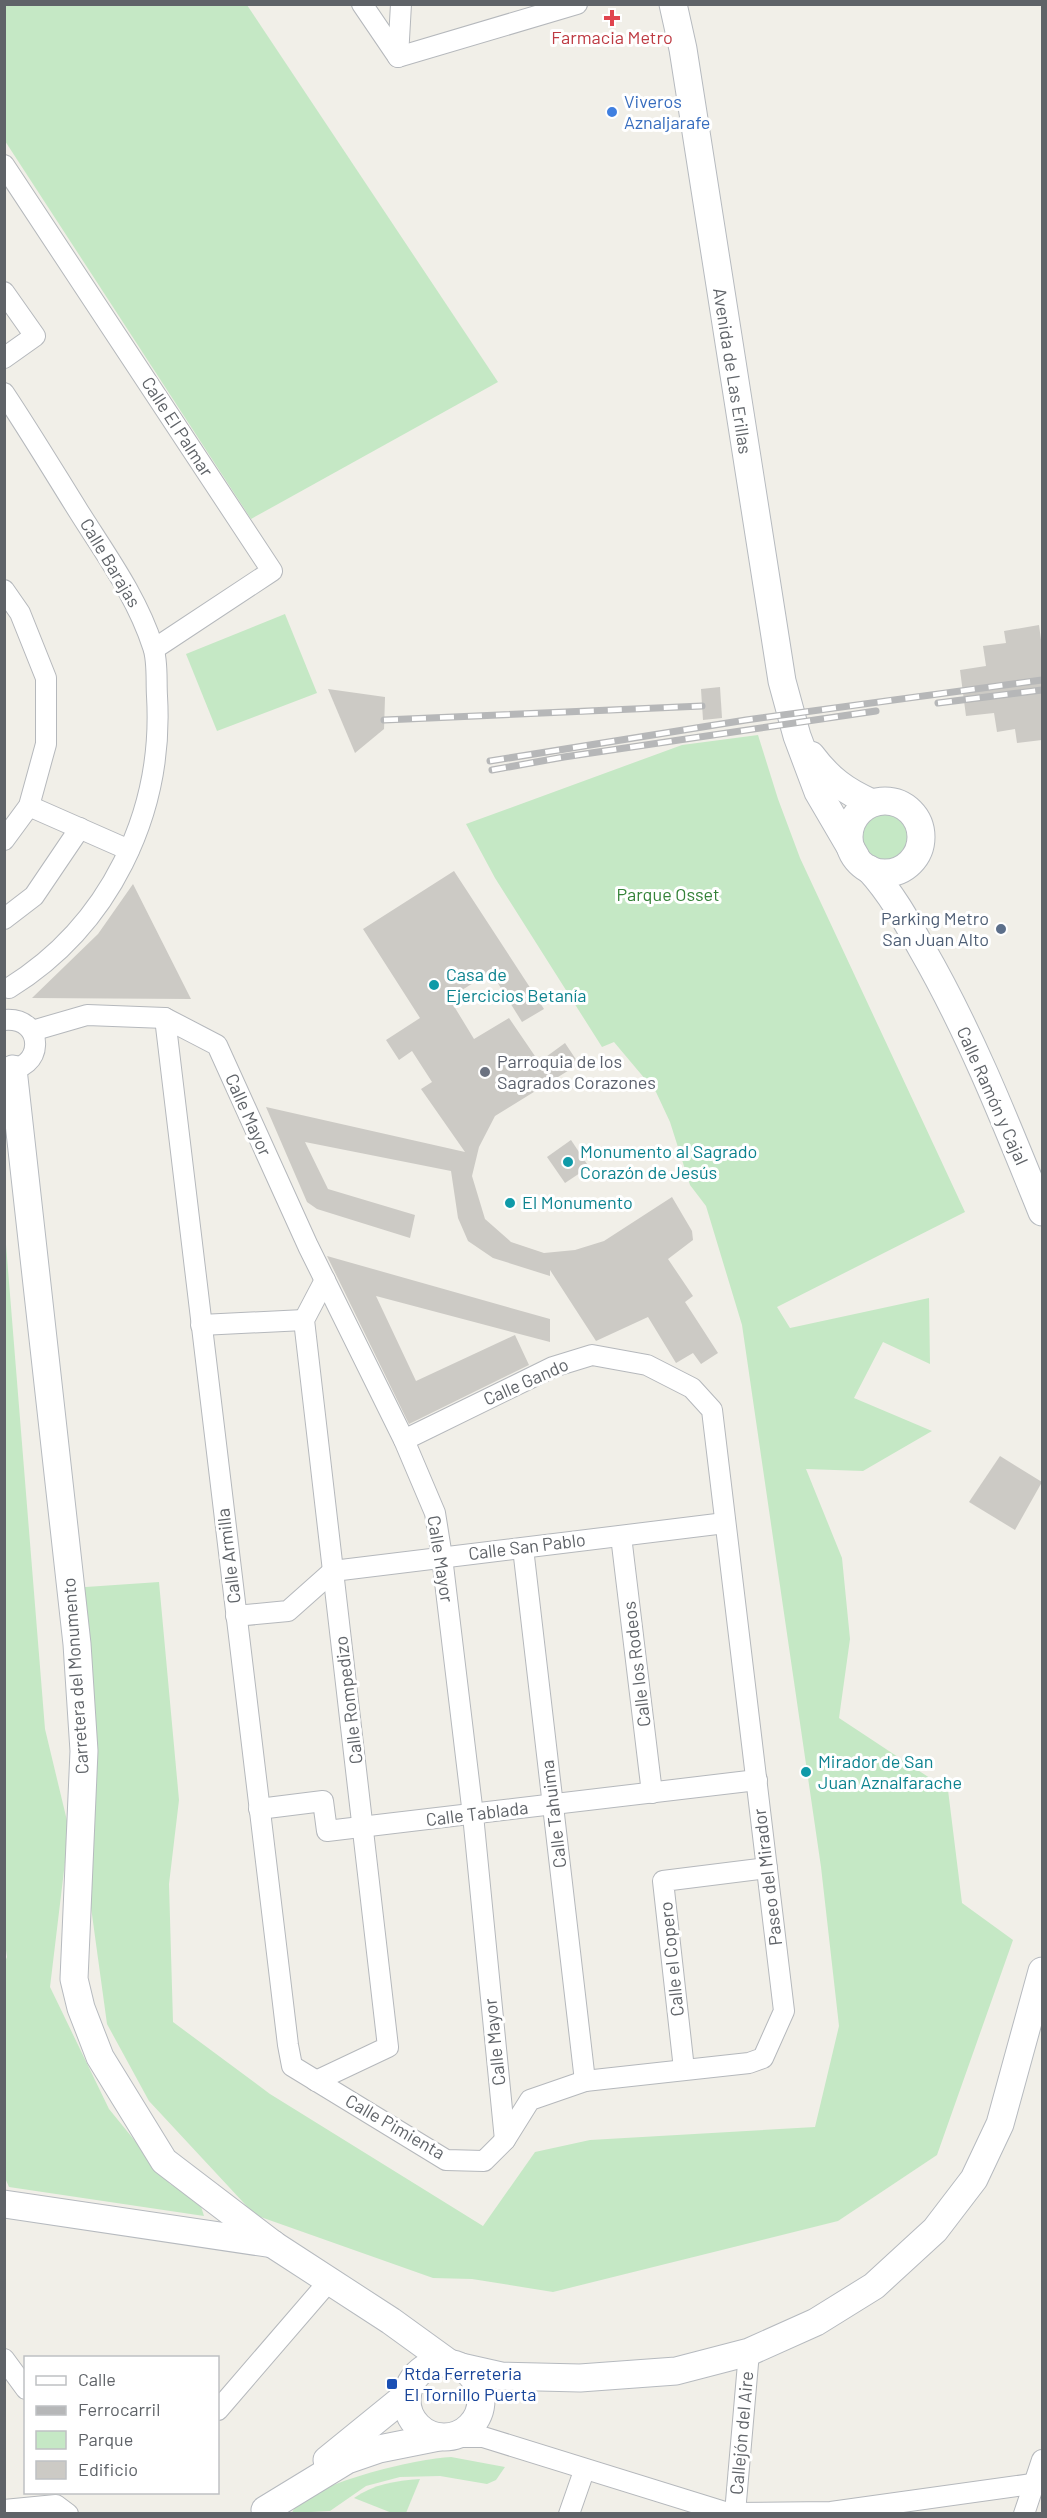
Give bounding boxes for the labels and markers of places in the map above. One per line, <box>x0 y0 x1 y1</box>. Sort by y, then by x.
marker: Farmacia Metro <box>605 11 619 25</box>
place label: Farmacia Metro <box>551 26 673 48</box>
place label: Viveros Aznaljarafe <box>624 90 710 133</box>
marker: Viveros Aznaljarafe <box>605 105 619 119</box>
place label: Parking Metro San Juan Alto <box>881 907 989 950</box>
marker: Parking Metro San Juan Alto <box>994 922 1008 936</box>
place label: Casa de Ejercicios Betanía <box>446 963 587 1006</box>
marker: Casa de Ejercicios Betanía <box>427 978 441 992</box>
place label: Parroquia de los Sagrados Corazones <box>497 1050 656 1093</box>
marker: Parroquia de los Sagrados Corazones <box>478 1065 492 1079</box>
place label: Monumento al Sagrado Corazón de Jesús <box>580 1140 757 1183</box>
marker: Monumento al Sagrado Corazón de Jesús <box>561 1155 575 1169</box>
place label: El Monumento <box>522 1191 633 1213</box>
marker: El Monumento <box>503 1196 517 1210</box>
place label: Mirador de San Juan Aznalfarache <box>818 1750 962 1793</box>
marker: Mirador de San Juan Aznalfarache <box>799 1765 813 1779</box>
place label: Rtda Ferreteria El Tornillo Puerta <box>404 2362 536 2405</box>
marker: Rtda Ferreteria El Tornillo Puerta <box>385 2377 399 2391</box>

